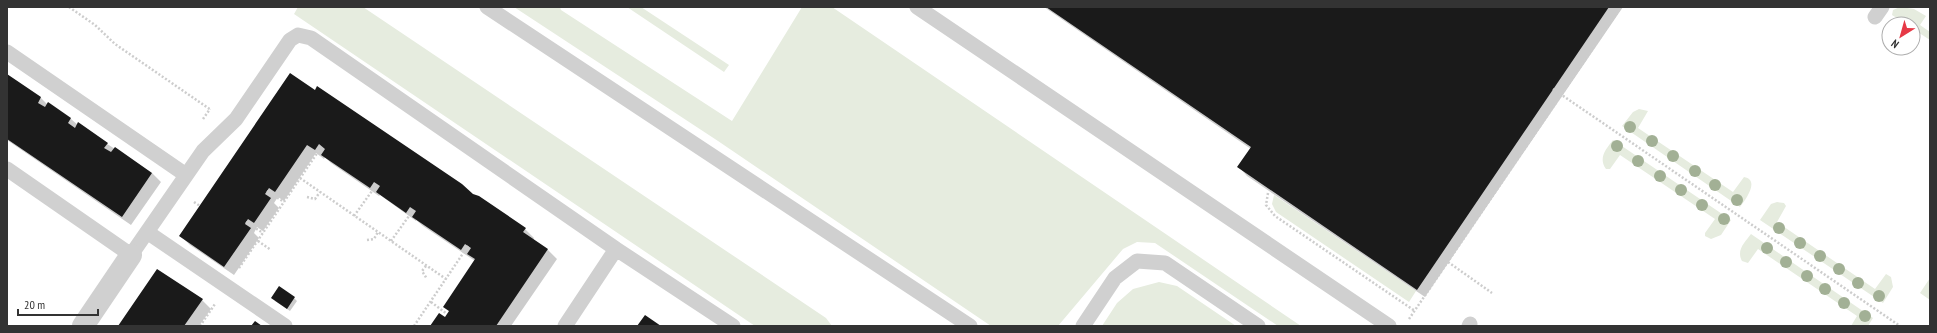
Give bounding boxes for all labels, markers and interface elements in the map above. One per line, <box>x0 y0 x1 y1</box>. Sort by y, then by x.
north arrow <box>1881 16 1921 56</box>
text: N <box>1888 37 1902 51</box>
scale bar <box>18 291 98 317</box>
text: 20 m <box>24 297 45 312</box>

